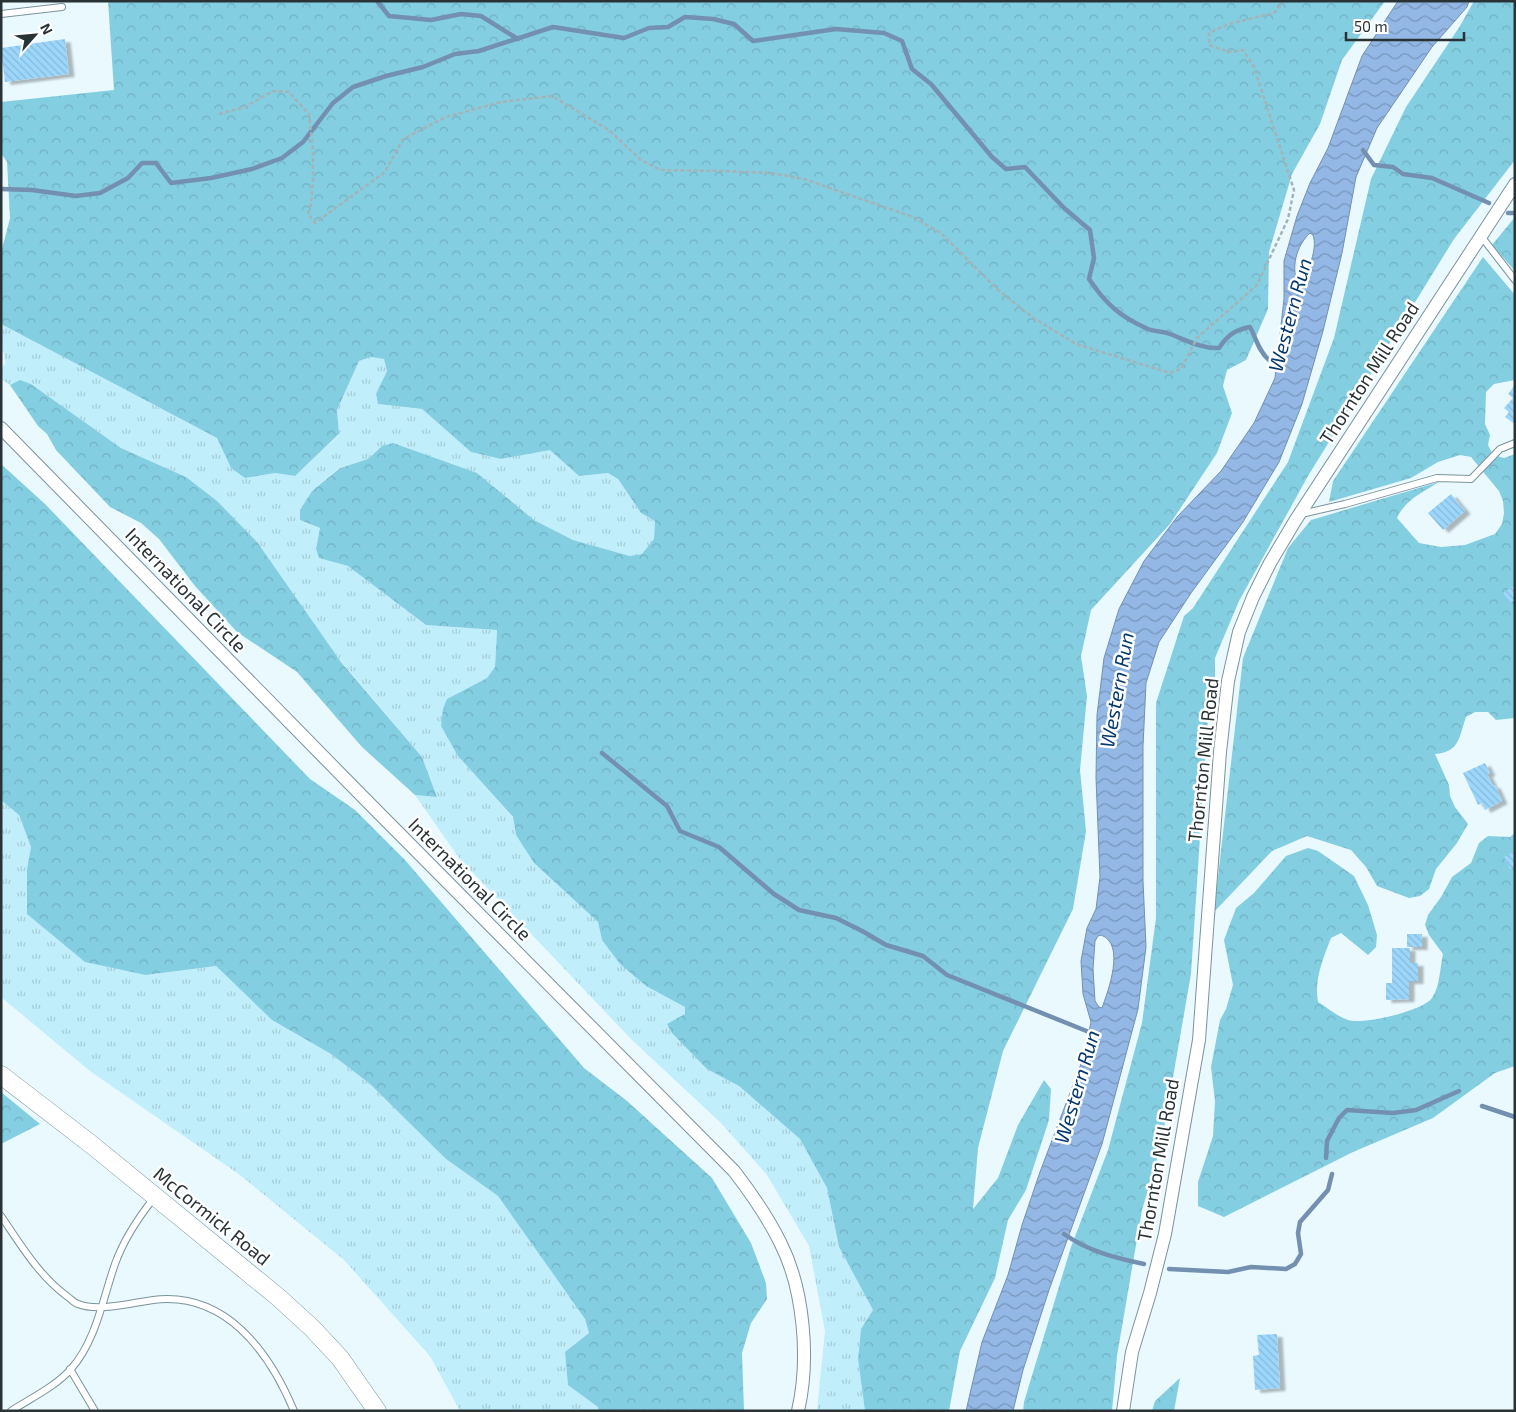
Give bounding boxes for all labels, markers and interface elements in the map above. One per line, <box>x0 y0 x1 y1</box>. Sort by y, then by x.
north arrow <box>10 10 60 60</box>
scale bar <box>1346 10 1464 42</box>
text: 50 m <box>1354 17 1388 35</box>
text: N <box>37 21 57 37</box>
water label: Western Run <box>1262 255 1316 374</box>
street label: Thornton Mill Road <box>1314 297 1423 448</box>
street label: International Circle <box>121 523 252 657</box>
water label: Western Run <box>1094 630 1138 749</box>
street label: Thornton Mill Road <box>1182 677 1223 843</box>
street label: International Circle <box>404 812 537 945</box>
water label: Western Run <box>1048 1027 1104 1146</box>
street label: Thornton Mill Road <box>1132 1077 1183 1243</box>
street label: McCormick Road <box>149 1162 275 1270</box>

